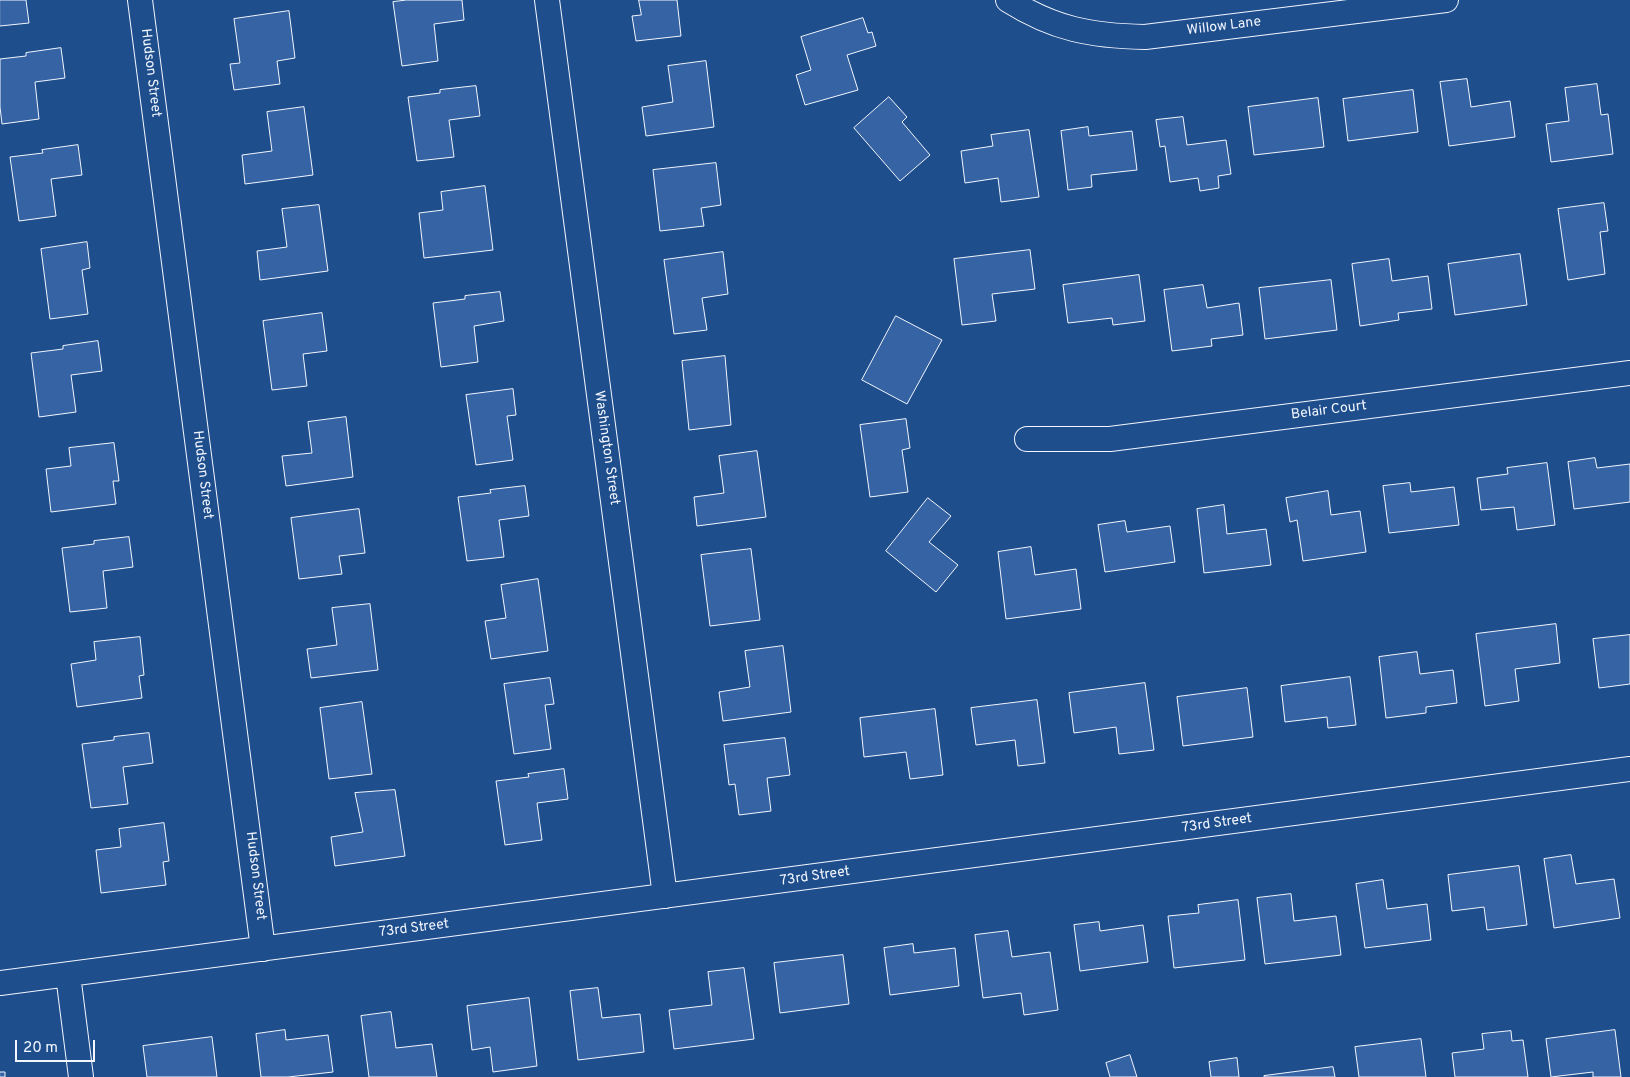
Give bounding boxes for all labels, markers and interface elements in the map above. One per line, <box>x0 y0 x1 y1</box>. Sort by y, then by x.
street label: Willow Lane <box>1186 14 1262 40</box>
street label: Hudson Street <box>136 28 164 118</box>
street label: Washington Street <box>590 390 622 506</box>
street label: Belair Court <box>1290 398 1368 424</box>
street label: Hudson Street <box>188 430 216 520</box>
street label: 73rd Street <box>1181 811 1253 837</box>
street label: Hudson Street <box>241 831 269 921</box>
street label: 73rd Street <box>779 864 851 890</box>
street label: 73rd Street <box>378 916 450 942</box>
scale bar <box>18 1030 98 1062</box>
text: 20 m <box>23 1039 58 1058</box>

